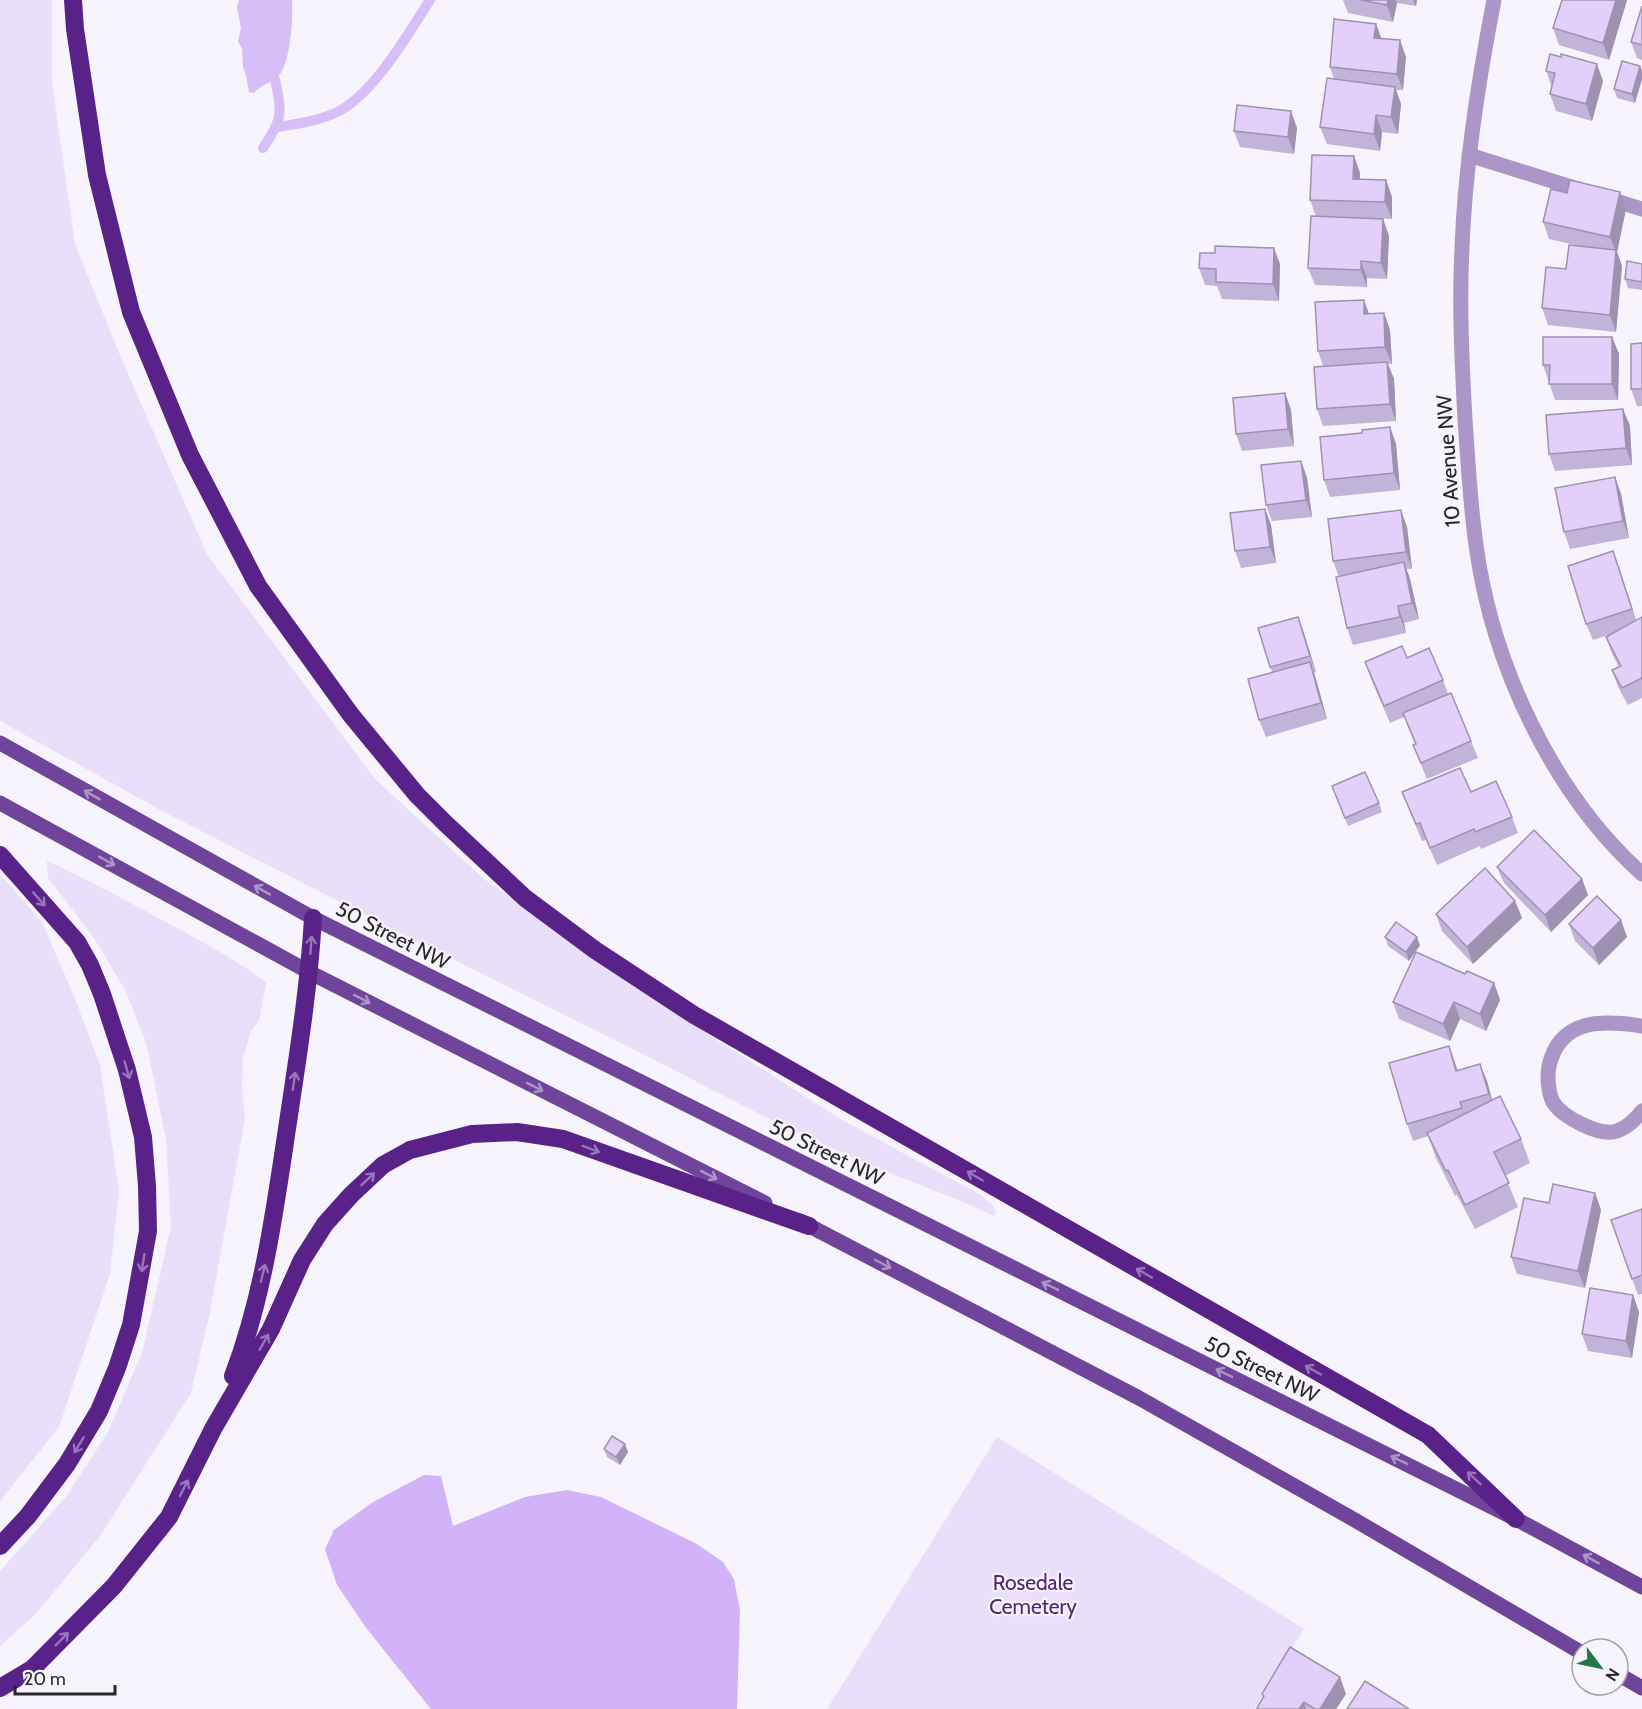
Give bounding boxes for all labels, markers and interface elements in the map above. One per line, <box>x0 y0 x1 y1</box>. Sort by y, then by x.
street label: 10 Avenue NW <box>1431 394 1465 528</box>
one-way arrow <box>84 788 101 800</box>
one-way arrow <box>97 856 115 867</box>
one-way arrow <box>254 884 271 896</box>
one-way arrow <box>32 891 46 906</box>
street label: 50 Street NW <box>332 896 454 974</box>
one-way arrow <box>306 936 317 956</box>
one-way arrow <box>352 993 370 1005</box>
one-way arrow <box>121 1060 133 1079</box>
one-way arrow <box>288 1071 299 1091</box>
one-way arrow <box>526 1082 544 1093</box>
street label: 50 Street NW <box>766 1114 888 1190</box>
one-way arrow <box>581 1144 600 1155</box>
one-way arrow <box>700 1170 718 1181</box>
one-way arrow <box>967 1170 984 1182</box>
one-way arrow <box>360 1172 375 1186</box>
one-way arrow <box>137 1252 148 1272</box>
one-way arrow <box>873 1259 891 1271</box>
one-way arrow <box>258 1264 269 1283</box>
one-way arrow <box>1136 1266 1153 1278</box>
one-way arrow <box>1041 1280 1059 1292</box>
street label: 50 Street NW <box>1201 1331 1323 1407</box>
one-way arrow <box>258 1333 270 1350</box>
one-way arrow <box>1305 1363 1322 1375</box>
one-way arrow <box>1216 1367 1234 1378</box>
one-way arrow <box>72 1436 84 1453</box>
one-way arrow <box>1390 1454 1408 1465</box>
one-way arrow <box>1466 1471 1481 1486</box>
one-way arrow <box>178 1479 190 1497</box>
one-way arrow <box>1582 1553 1600 1564</box>
park label: Rosedale Cemetery <box>989 1570 1077 1619</box>
one-way arrow <box>54 1631 69 1646</box>
north arrow <box>1570 1637 1630 1697</box>
scale bar <box>15 1658 116 1696</box>
text: N <box>1601 1665 1623 1685</box>
text: 20 m <box>24 1668 66 1690</box>

